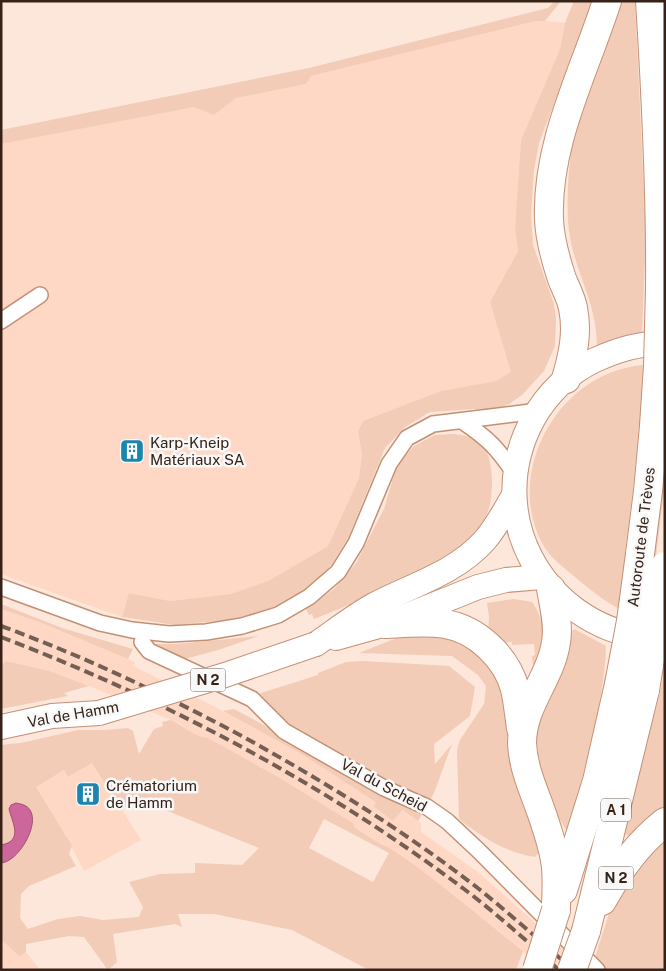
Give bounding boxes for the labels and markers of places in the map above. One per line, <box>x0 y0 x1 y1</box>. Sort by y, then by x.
place label: Karp-Kneip Matériaux SA <box>150 434 245 468</box>
building icon: Karp-Kneip Matériaux SA <box>119 438 145 464</box>
place label: Crématorium de Hamm <box>106 777 197 811</box>
building icon: Crématorium de Hamm <box>75 781 101 807</box>

